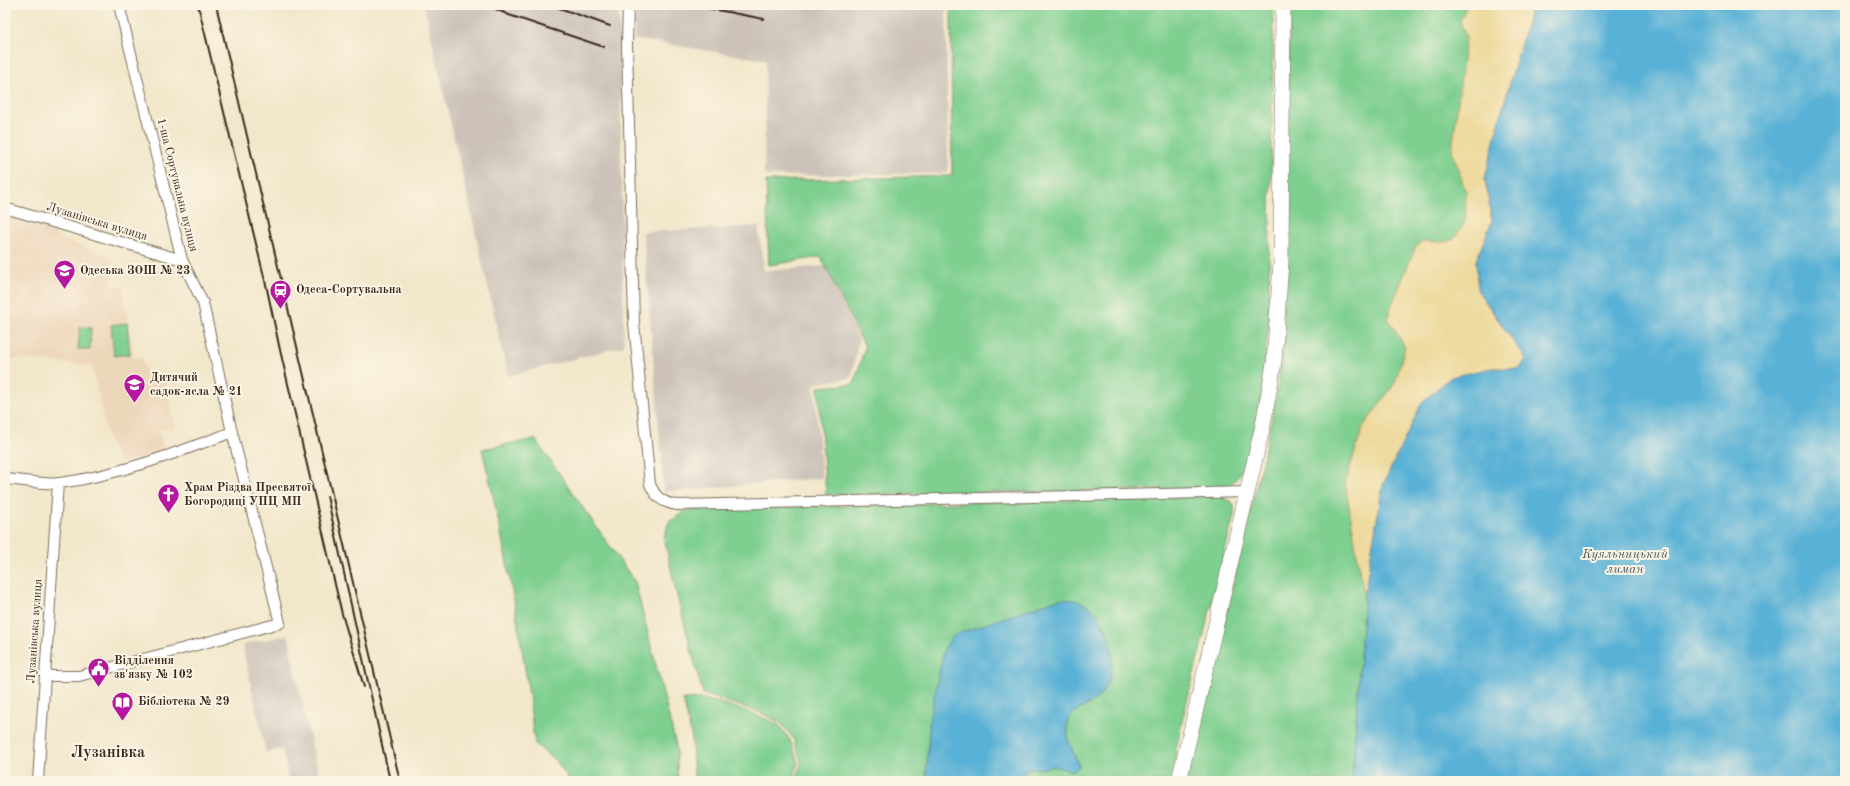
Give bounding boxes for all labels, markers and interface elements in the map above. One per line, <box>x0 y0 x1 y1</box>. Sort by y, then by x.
street label: 1-ша Сортувальна вулиця <box>155 117 199 253</box>
street label: Лузанівська вулиця <box>45 200 149 243</box>
school or university icon: Одеська ЗОШ № 23 <box>51 258 77 291</box>
place label: Одеська ЗОШ № 23 <box>80 265 190 277</box>
station icon: Одеса-Сортувальна <box>268 277 294 310</box>
place label: Одеса-Сортувальна <box>296 284 402 296</box>
school or university icon: Дитячий садок-ясла № 21 <box>122 372 148 405</box>
place label: Дитячий садок-ясла № 21 <box>150 372 243 398</box>
church icon: Храм Різдва Пресвятої Богородиці УПЦ МП <box>155 482 181 515</box>
place label: Храм Різдва Пресвятої Богородиці УПЦ МП <box>184 482 311 508</box>
water label: Куяльницький лиман <box>1581 548 1668 576</box>
street label: Лузанівська вулиця <box>24 578 45 684</box>
public building icon: Відділення зв'язку № 102 <box>85 655 111 688</box>
place label: Відділення зв'язку № 102 <box>114 655 193 681</box>
library icon: Бібліотека № 29 <box>109 689 135 722</box>
place label: Бібліотека № 29 <box>138 696 229 708</box>
district label: Лузанівка <box>71 745 145 761</box>

